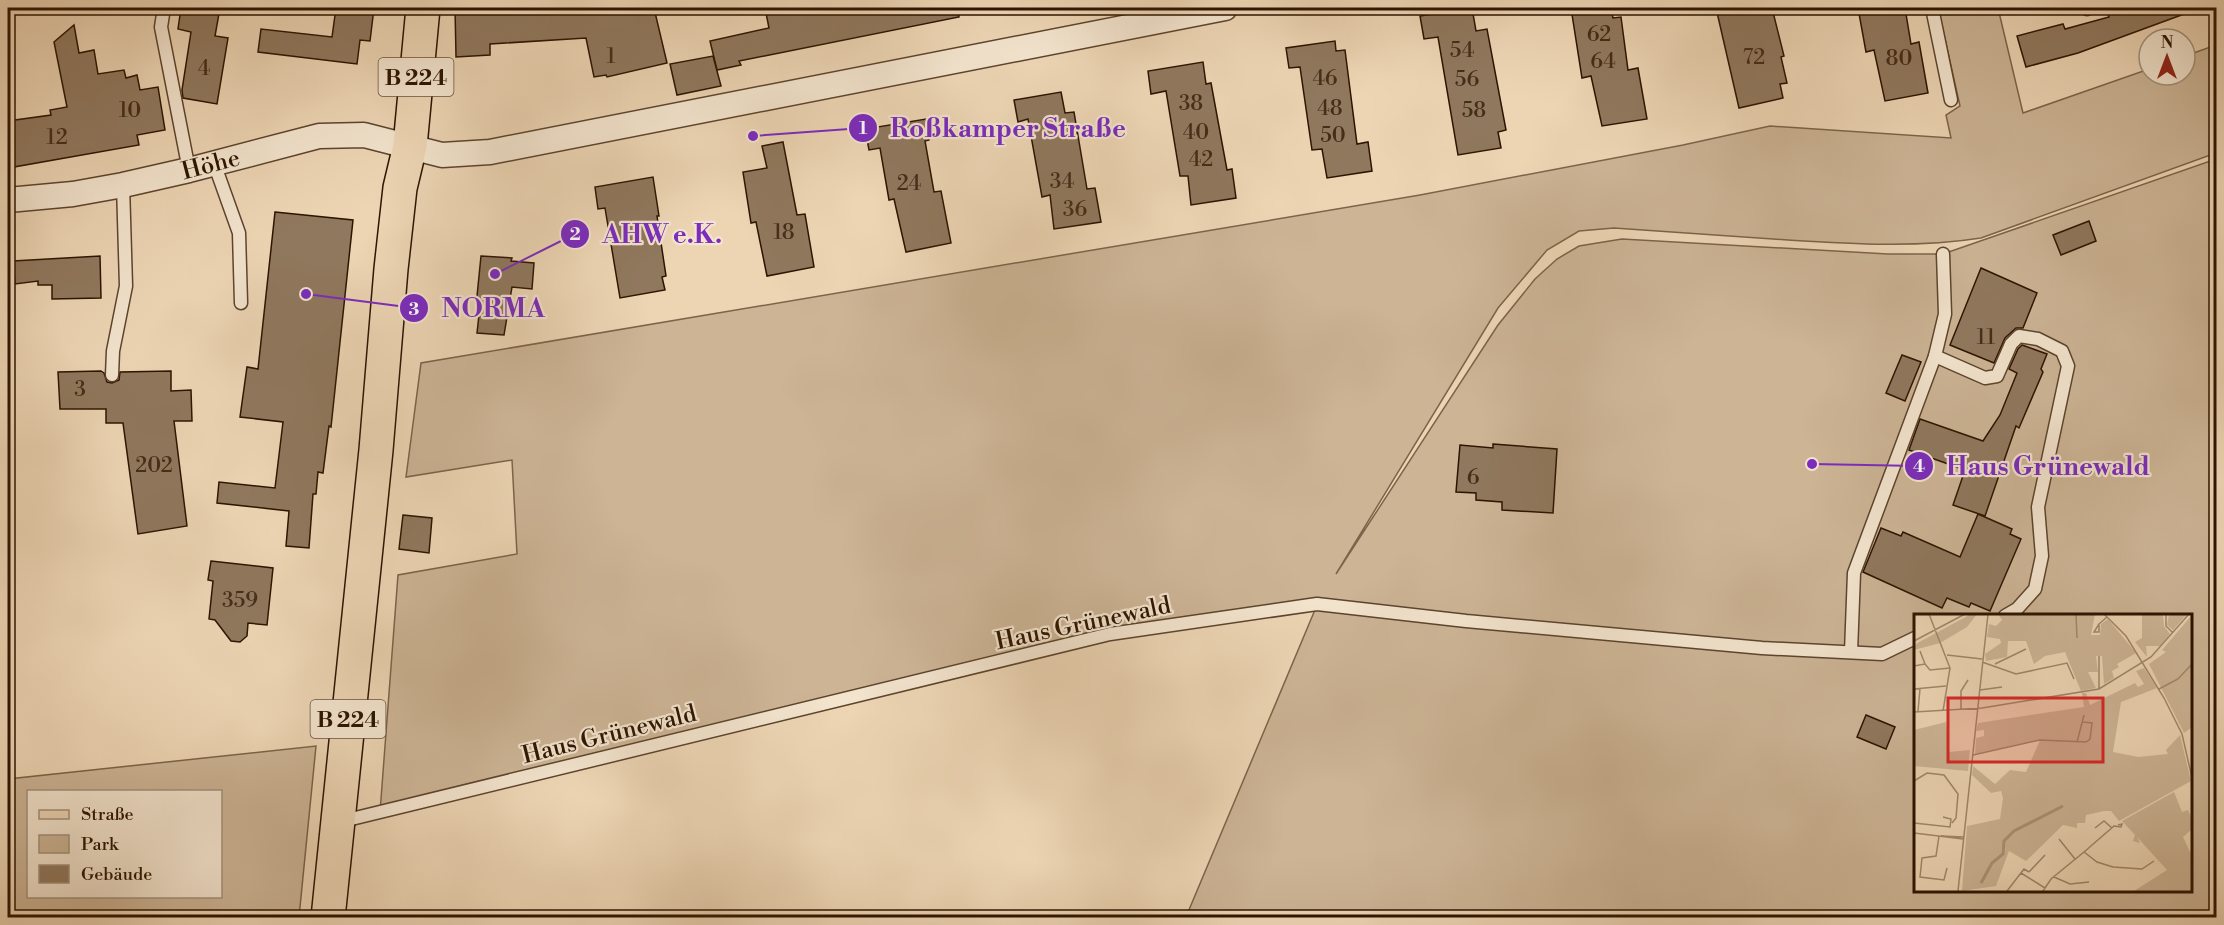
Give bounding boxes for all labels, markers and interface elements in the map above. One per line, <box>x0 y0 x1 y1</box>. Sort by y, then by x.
house number: 62 <box>1587 22 1611 48</box>
north arrow <box>2137 27 2197 87</box>
text: N <box>2161 33 2174 53</box>
house number: 54 <box>1450 38 1474 64</box>
house number: 1 <box>606 44 616 70</box>
house number: 72 <box>1743 45 1765 71</box>
house number: 80 <box>1886 46 1912 72</box>
house number: 64 <box>1590 49 1616 75</box>
house number: 4 <box>198 56 210 82</box>
road number: B 224 <box>378 58 454 96</box>
house number: 46 <box>1312 66 1338 92</box>
house number: 56 <box>1455 67 1479 93</box>
house number: 38 <box>1179 91 1203 117</box>
house number: 48 <box>1317 96 1343 122</box>
house number: 10 <box>119 98 141 124</box>
house number: 58 <box>1462 98 1486 124</box>
callout: Roßkamper Straße <box>848 106 1138 150</box>
text: Roßkamper Straße <box>890 113 1126 145</box>
text: 1 <box>859 117 868 140</box>
house number: 40 <box>1183 120 1209 146</box>
house number: 50 <box>1320 123 1346 149</box>
house number: 12 <box>46 125 68 151</box>
street label: Höhe <box>178 143 243 187</box>
house number: 42 <box>1189 147 1213 173</box>
house number: 34 <box>1050 169 1074 195</box>
house number: 24 <box>897 171 921 197</box>
house number: 36 <box>1063 197 1087 223</box>
callout: AHW e.K. <box>560 212 734 256</box>
text: AHW e.K. <box>601 219 722 251</box>
house number: 18 <box>773 220 795 246</box>
text: 2 <box>569 223 581 246</box>
callout: NORMA <box>399 286 557 330</box>
text: NORMA <box>441 293 545 325</box>
text: 3 <box>409 298 420 321</box>
house number: 11 <box>1977 325 1995 351</box>
house number: 3 <box>74 377 86 403</box>
callout: Haus Grünewald <box>1904 444 2162 488</box>
text: Haus Grünewald <box>1946 451 2150 483</box>
house number: 202 <box>135 453 173 479</box>
text: 4 <box>1913 455 1925 478</box>
house number: 6 <box>1467 465 1480 491</box>
house number: 359 <box>222 588 258 614</box>
street label: Haus Grünewald <box>993 591 1174 657</box>
inset map <box>1914 614 2191 892</box>
street label: Haus Grünewald <box>519 699 700 771</box>
road number: B 224 <box>310 700 386 738</box>
legend <box>27 790 222 898</box>
text: Straße <box>81 803 134 826</box>
text: Park <box>81 833 120 856</box>
text: Gebäude <box>81 863 152 886</box>

